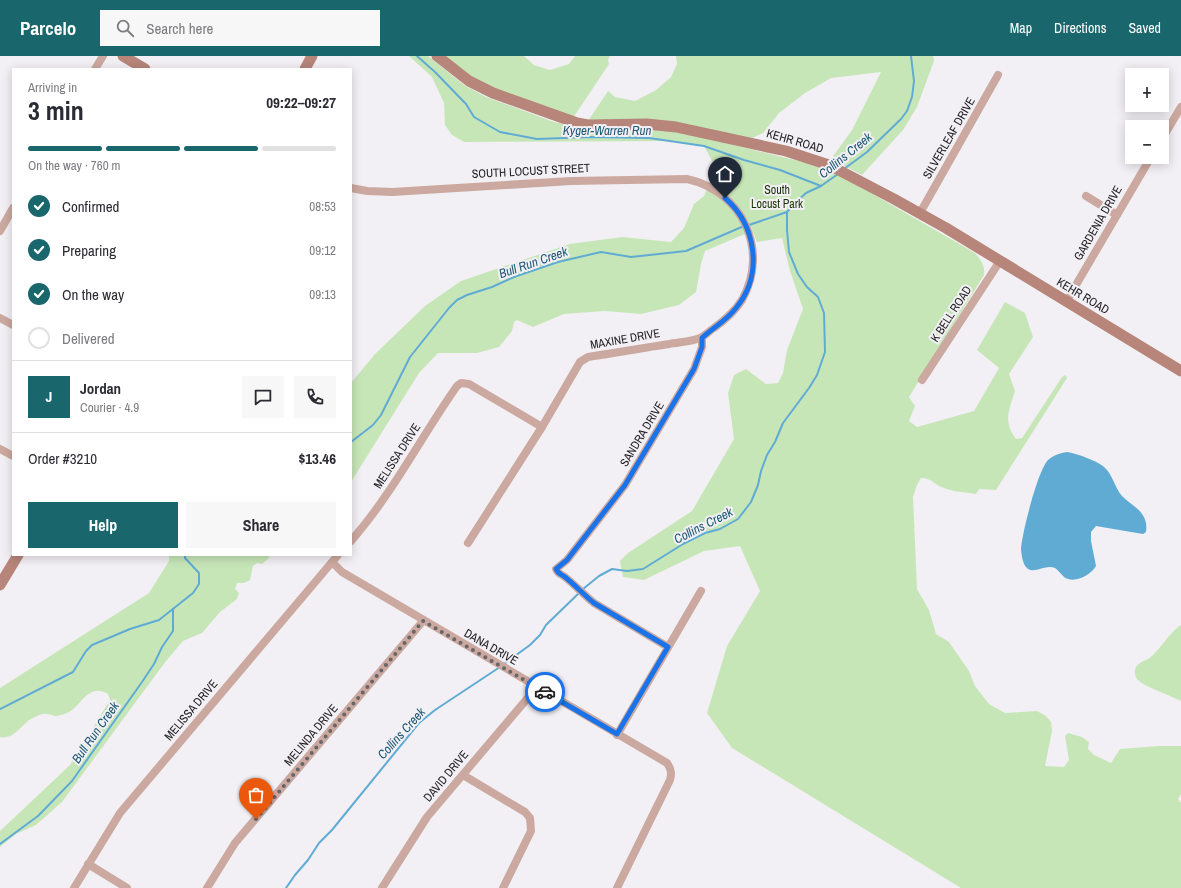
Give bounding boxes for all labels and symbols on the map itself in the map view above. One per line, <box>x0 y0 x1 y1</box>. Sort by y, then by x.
street label: SILVERLEAF DRIVE <box>919 94 979 182</box>
water label: Kyger-Warren Run <box>563 122 651 139</box>
street label: KEHR ROAD <box>765 125 825 157</box>
water label: Collins Creek <box>815 128 876 182</box>
pin <box>708 157 742 198</box>
street label: SOUTH LOCUST STREET <box>471 160 591 182</box>
park label: South Locust Park <box>751 182 803 212</box>
street label: GARDENIA DRIVE <box>1070 183 1126 263</box>
water label: Bull Run Creek <box>497 243 570 282</box>
street label: KEHR ROAD <box>1054 274 1112 318</box>
street label: K BELL ROAD <box>927 283 975 345</box>
street label: MAXINE DRIVE <box>589 325 661 353</box>
street label: SANDRA DRIVE <box>616 398 668 470</box>
street label: MELISSA DRIVE <box>370 420 424 492</box>
water label: Collins Creek <box>671 503 736 548</box>
street label: DANA DRIVE <box>461 625 521 669</box>
courier <box>525 672 565 712</box>
street label: MELISSA DRIVE <box>161 676 221 744</box>
water label: Bull Run Creek <box>68 698 123 767</box>
street label: MELINDA DRIVE <box>280 701 342 769</box>
water label: Collins Creek <box>374 703 430 763</box>
street label: DAVID DRIVE <box>420 747 472 805</box>
pin <box>239 778 273 819</box>

